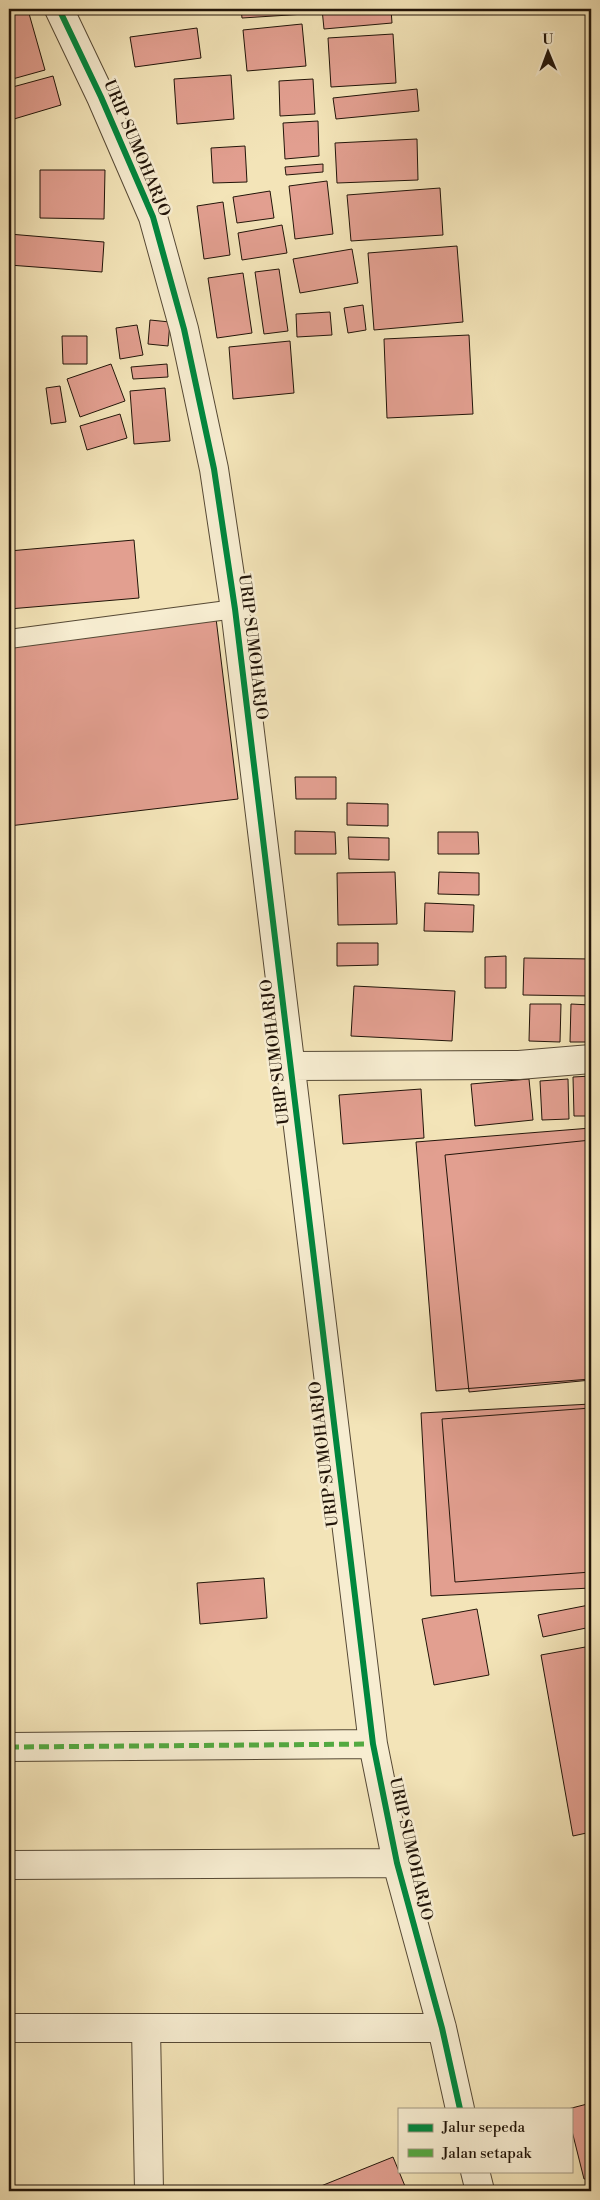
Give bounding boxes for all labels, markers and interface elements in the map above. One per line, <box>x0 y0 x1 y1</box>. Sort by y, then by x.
north arrow <box>522 28 572 78</box>
text: U <box>542 31 554 49</box>
street label: URIP SUMOHARJO <box>99 77 175 219</box>
street label: URIP SUMOHARJO <box>234 573 272 721</box>
street label: URIP SUMOHARJO <box>256 978 294 1126</box>
street label: URIP SUMOHARJO <box>305 1380 343 1528</box>
street label: URIP SUMOHARJO <box>385 1775 437 1923</box>
legend <box>398 2108 572 2172</box>
text: Jalur sepeda <box>441 2118 525 2137</box>
text: Jalan setapak <box>441 2144 533 2163</box>

